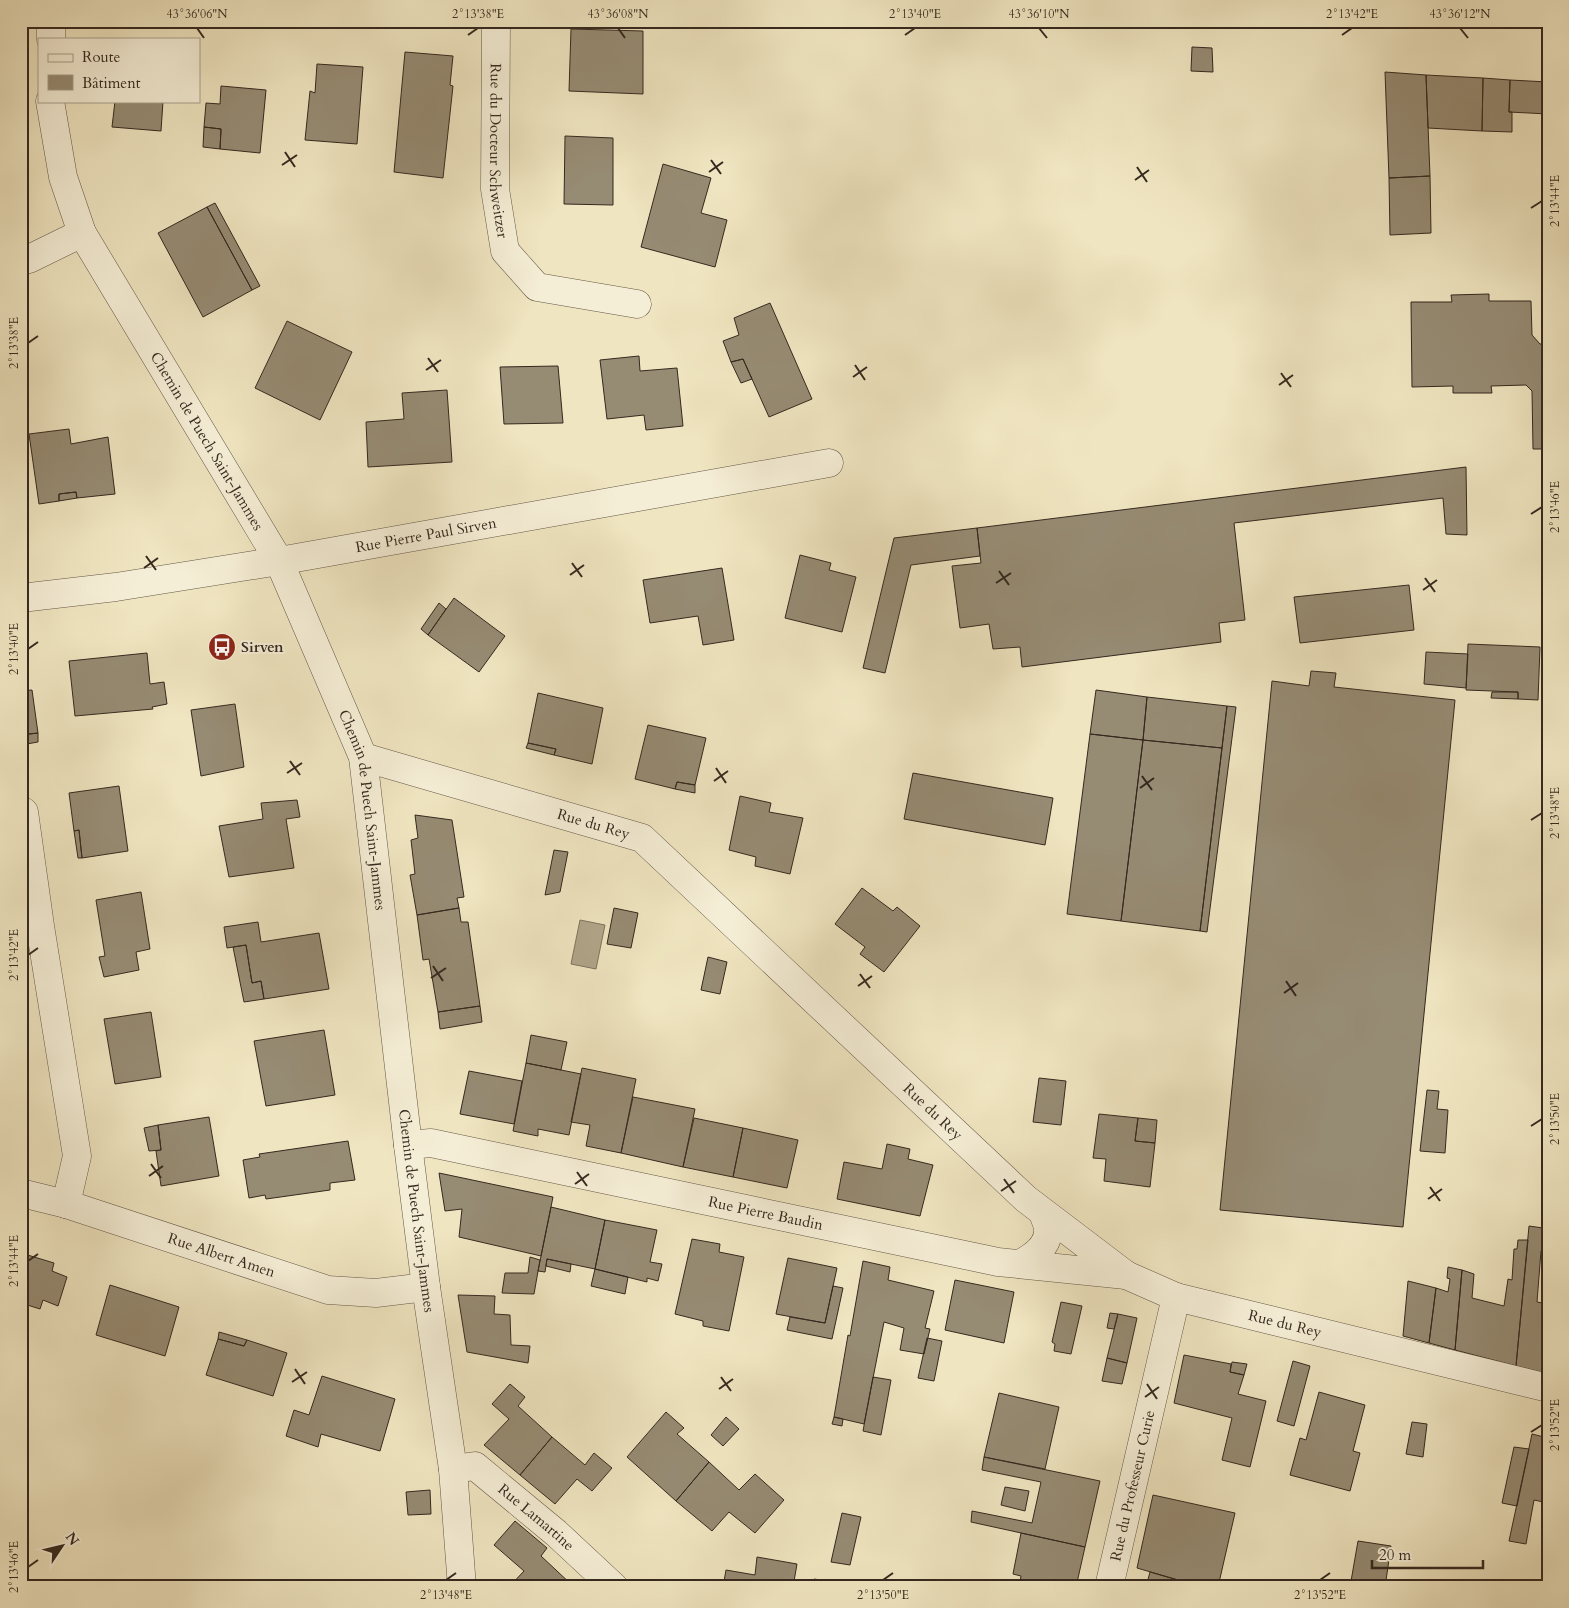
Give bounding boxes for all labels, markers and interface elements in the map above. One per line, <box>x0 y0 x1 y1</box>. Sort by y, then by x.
text: 43°36'06"N <box>167 6 228 22</box>
text: 2°13'38"E <box>452 6 504 22</box>
text: 43°36'08"N <box>588 6 649 22</box>
text: 2°13'40"E <box>889 6 941 22</box>
text: 43°36'10"N <box>1009 6 1070 22</box>
text: 2°13'42"E <box>1326 6 1378 22</box>
text: 43°36'12"N <box>1430 6 1491 22</box>
legend <box>38 38 200 102</box>
text: Route <box>82 47 120 67</box>
street label: Rue du Docteur Schweitzer <box>485 63 513 240</box>
text: Bâtiment <box>82 73 141 93</box>
text: 2°13'44"E <box>1547 175 1563 227</box>
text: 2°13'38"E <box>6 317 22 369</box>
street label: Chemin de Puech Saint-Jammes <box>146 348 268 534</box>
text: 2°13'46"E <box>1547 481 1563 533</box>
street label: Rue Pierre Paul Sirven <box>354 512 499 557</box>
text: 2°13'40"E <box>6 623 22 675</box>
bus stop icon: Sirven <box>207 632 237 662</box>
place label: Sirven <box>241 637 284 657</box>
street label: Chemin de Puech Saint-Jammes <box>334 707 391 911</box>
text: 2°13'48"E <box>1547 787 1563 839</box>
street label: Rue du Rey <box>555 804 632 844</box>
text: 2°13'42"E <box>6 929 22 981</box>
street label: Rue du Rey <box>899 1079 967 1145</box>
text: 2°13'50"E <box>1547 1093 1563 1145</box>
street label: Chemin de Puech Saint-Jammes <box>394 1108 440 1314</box>
street label: Rue Pierre Baudin <box>706 1191 825 1235</box>
street label: Rue Albert Amen <box>165 1228 278 1282</box>
text: 2°13'44"E <box>6 1235 22 1287</box>
street label: Rue du Rey <box>1246 1305 1324 1342</box>
text: 2°13'52"E <box>1547 1399 1563 1451</box>
street label: Rue du Professeur Curie <box>1105 1408 1160 1563</box>
street label: Rue Lamartine <box>494 1479 579 1555</box>
north arrow <box>38 1520 88 1570</box>
text: N <box>61 1528 84 1549</box>
scale bar <box>1372 1538 1483 1570</box>
text: 2°13'46"E <box>6 1541 22 1593</box>
text: 20 m <box>1379 1545 1411 1565</box>
text: 2°13'48"E <box>420 1587 472 1603</box>
text: 2°13'50"E <box>857 1587 909 1603</box>
text: 2°13'52"E <box>1294 1587 1346 1603</box>

